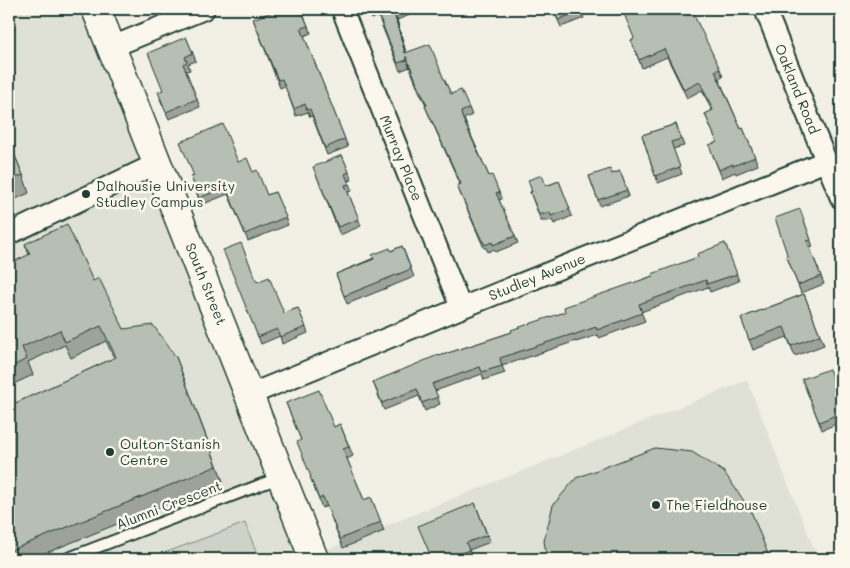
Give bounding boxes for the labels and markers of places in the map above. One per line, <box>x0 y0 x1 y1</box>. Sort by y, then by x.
place label: Dalhousie University Studley Campus <box>96 176 235 211</box>
marker: Dalhousie University Studley Campus <box>80 188 92 200</box>
place label: Oulton-Stanish Centre <box>120 434 220 469</box>
marker: Oulton-Stanish Centre <box>104 446 116 458</box>
place label: The Fieldhouse <box>666 495 767 514</box>
marker: The Fieldhouse <box>650 499 662 511</box>

